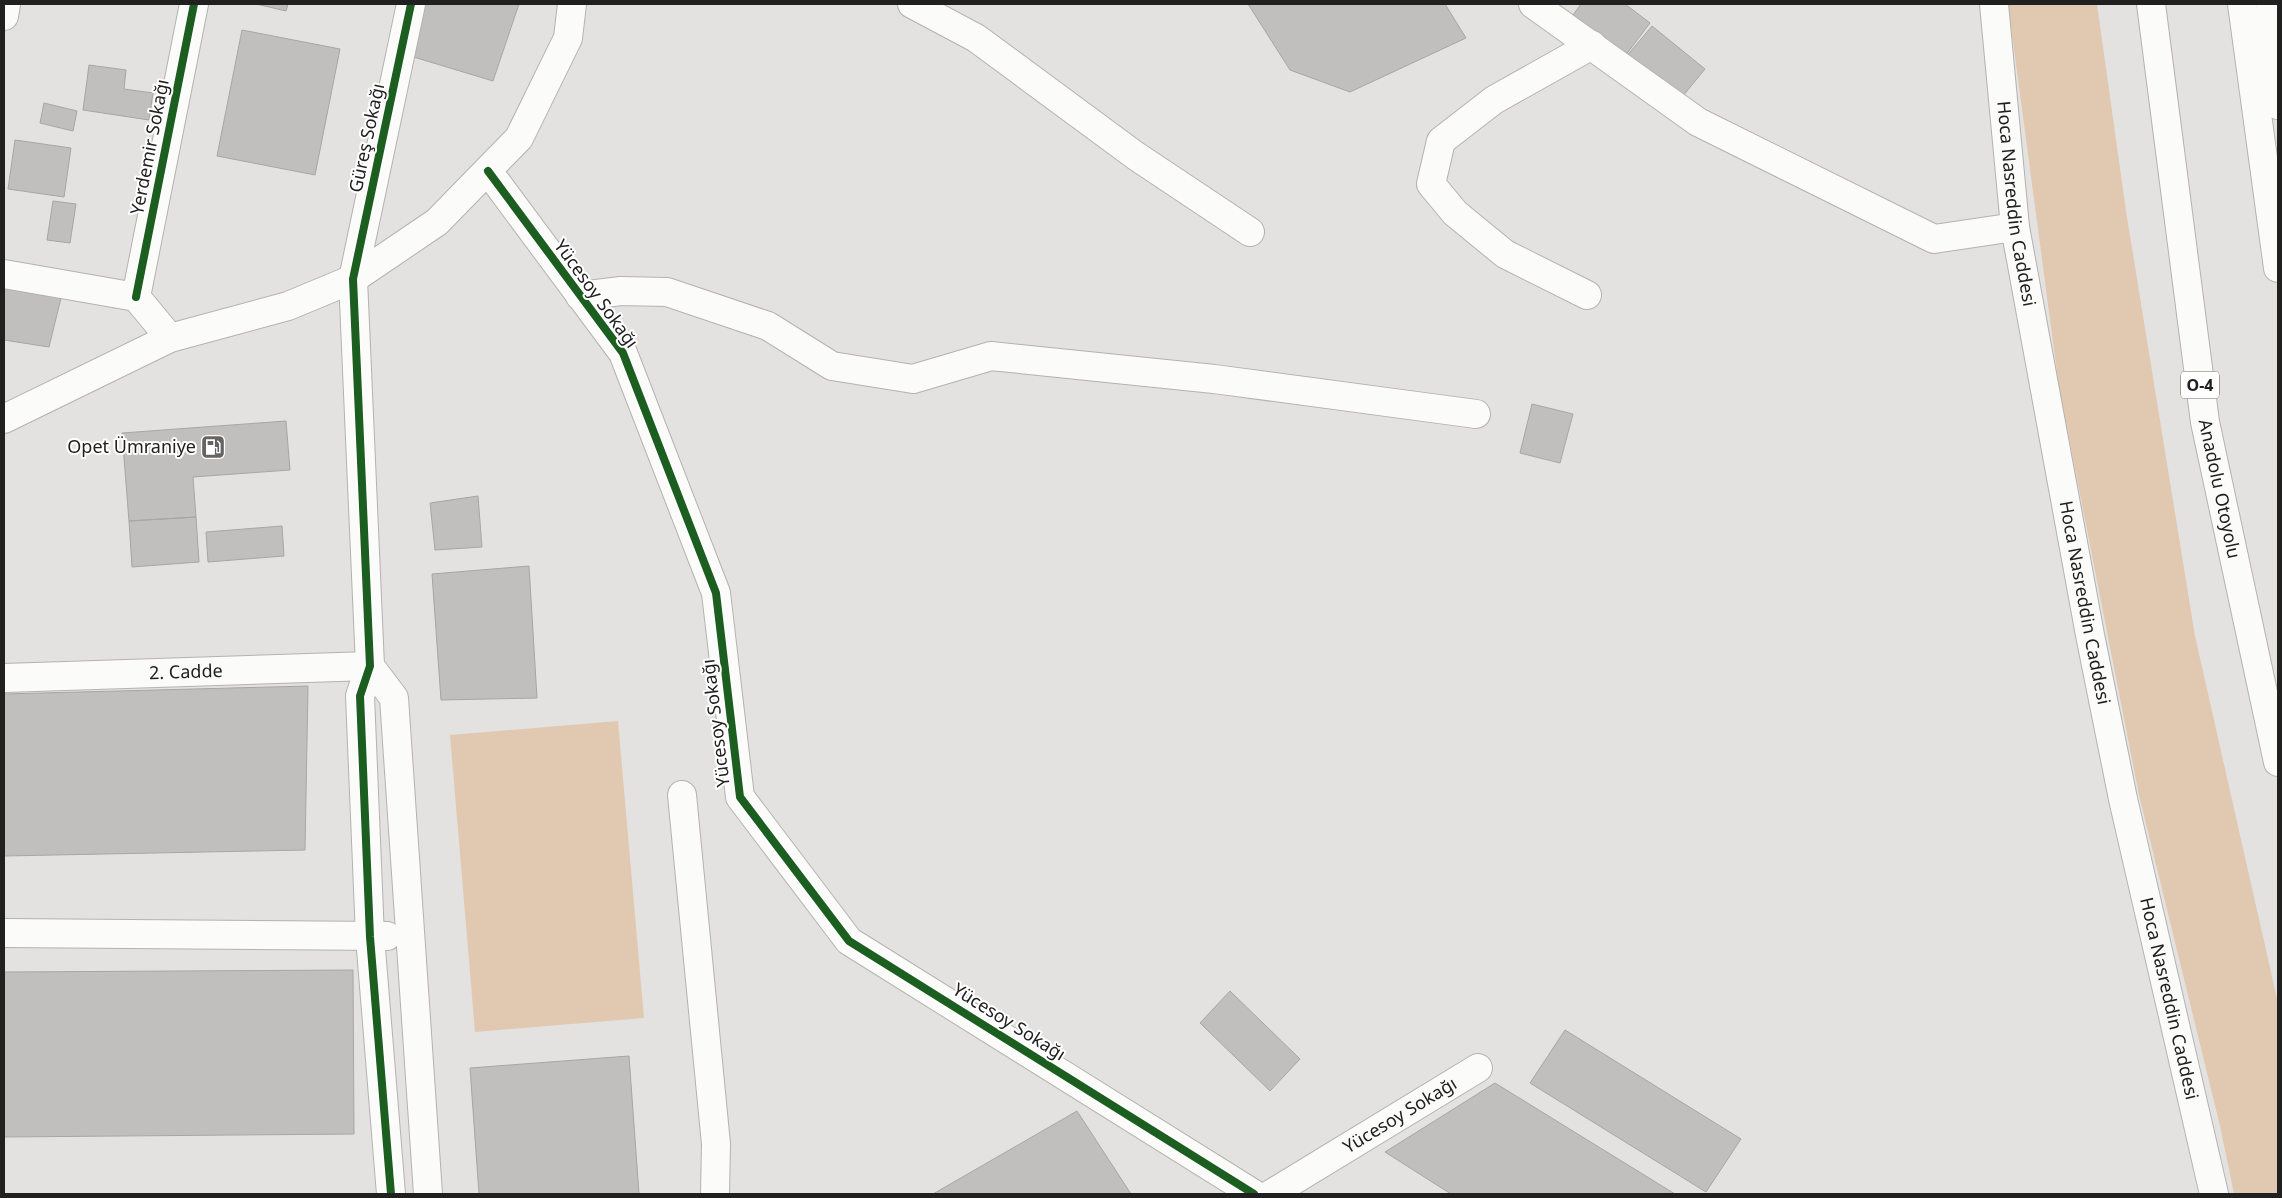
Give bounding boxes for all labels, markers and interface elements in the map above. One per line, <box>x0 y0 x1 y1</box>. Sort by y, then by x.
street label: Yerdemir Sokağı <box>124 77 174 217</box>
street label: Güreş Sokağı <box>343 81 389 195</box>
street label: Hoca Nasreddin Caddesi <box>1992 100 2042 308</box>
street label: Yücesoy Sokağı <box>549 234 644 353</box>
road number: O-4 <box>2181 372 2219 398</box>
street label: Anadolu Otoyolu <box>2194 417 2247 561</box>
place label: Opet Ümraniye <box>67 434 196 458</box>
fuel station icon: Opet Ümraniye <box>200 434 226 460</box>
street label: Hoca Nasreddin Caddesi <box>2055 499 2117 706</box>
street label: 2. Cadde <box>149 658 223 684</box>
street label: Yücesoy Sokağı <box>695 658 735 788</box>
street label: Hoca Nasreddin Caddesi <box>2135 895 2205 1102</box>
street label: Yücesoy Sokağı <box>949 977 1070 1065</box>
street label: Yücesoy Sokağı <box>1338 1071 1461 1158</box>

